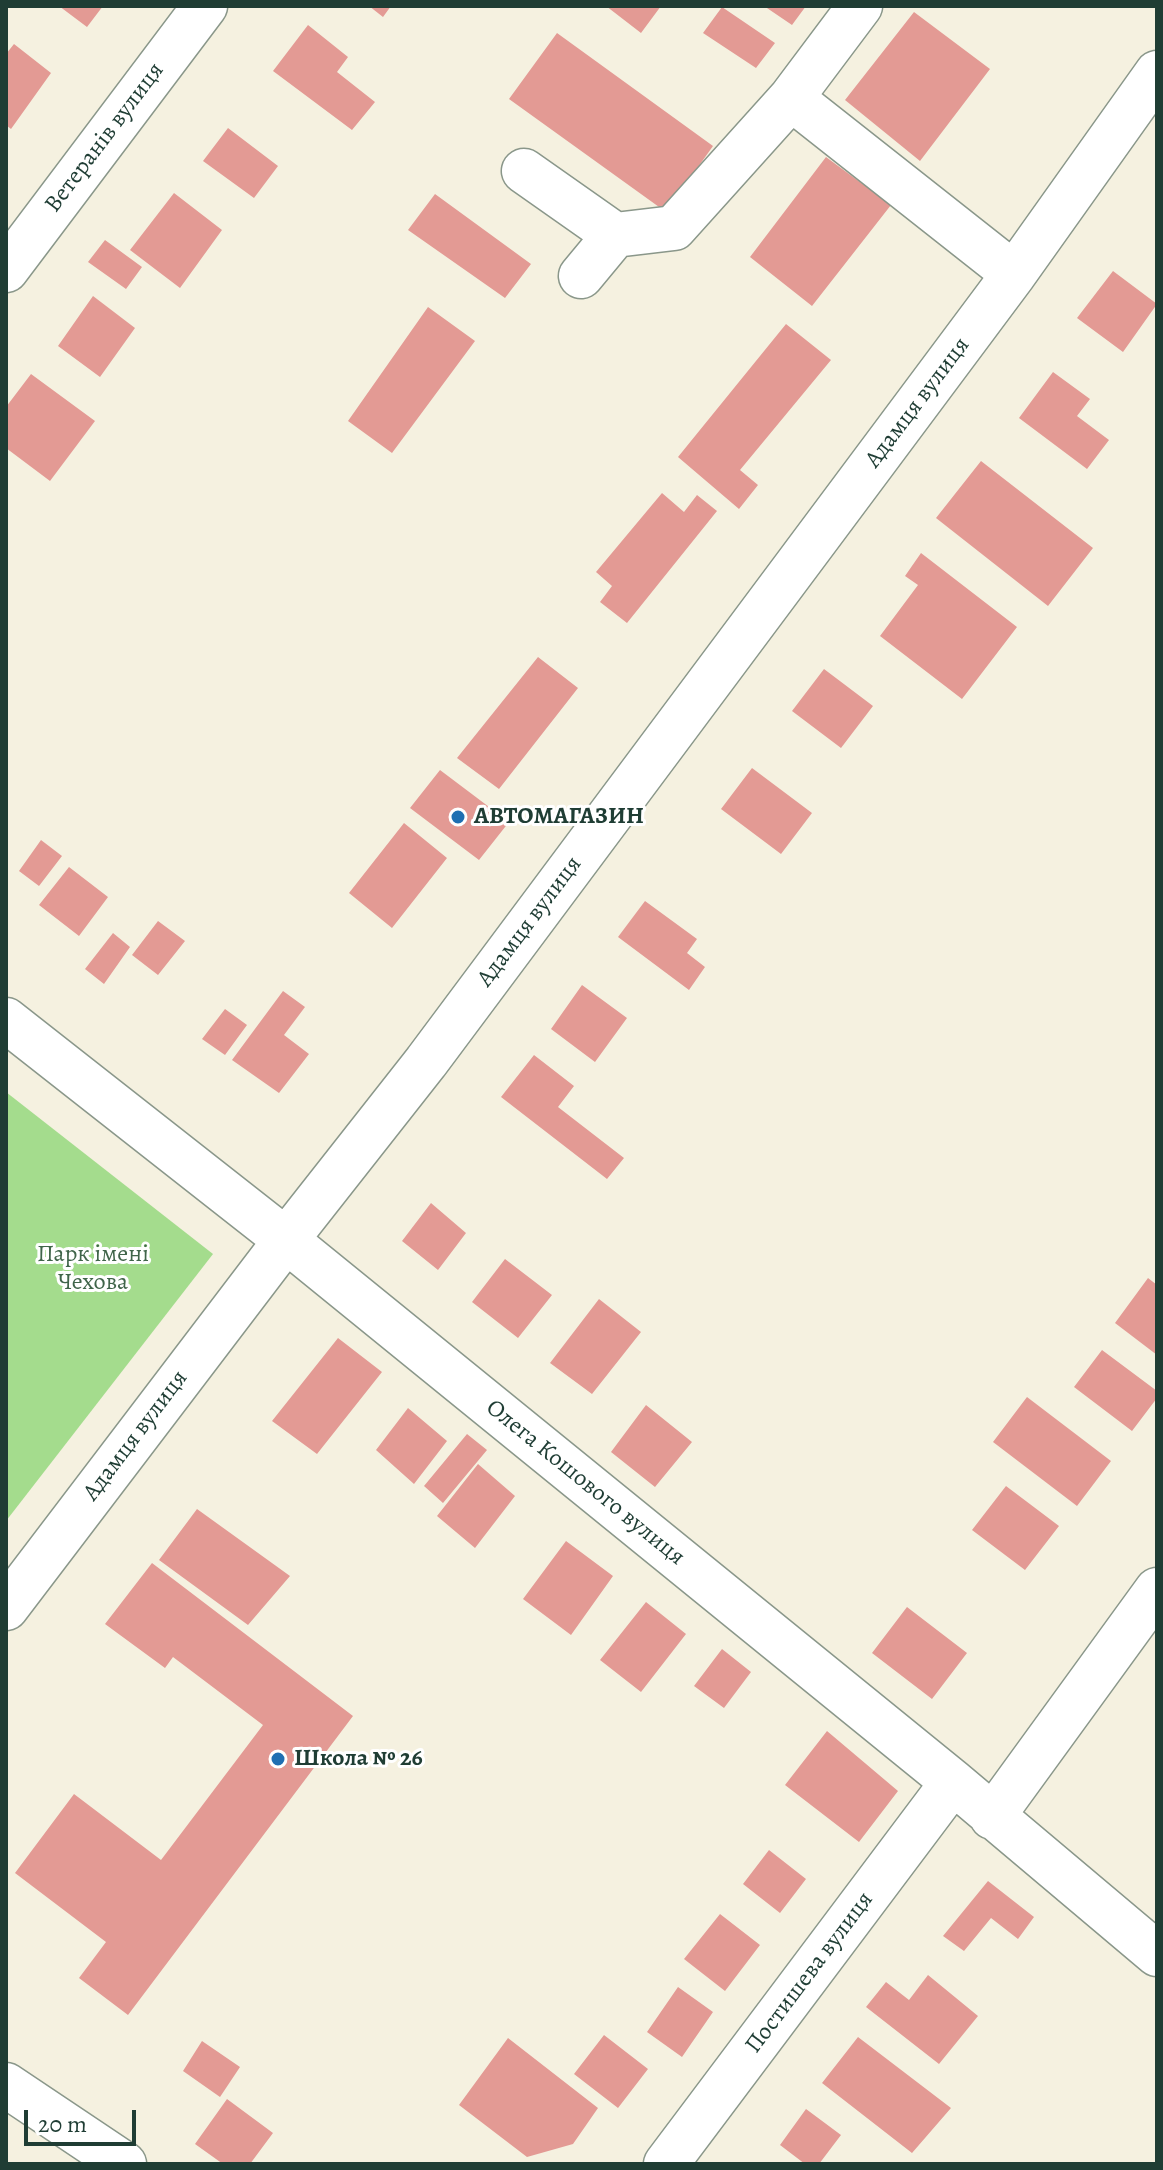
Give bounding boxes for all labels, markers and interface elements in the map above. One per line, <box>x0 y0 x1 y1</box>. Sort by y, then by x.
street label: Ветеранів вулиця <box>39 57 171 219</box>
street label: Адамця вулиця <box>860 332 976 474</box>
place label: АВТОМАГАЗИН <box>474 803 644 831</box>
marker: АВТОМАГАЗИН <box>449 808 467 826</box>
street label: Адамця вулиця <box>472 851 588 993</box>
park label: Парк імені Чехова <box>37 1241 149 1297</box>
street label: Адамця вулиця <box>78 1365 194 1507</box>
street label: Олега Кошового вулиця <box>480 1394 690 1572</box>
place label: Школа № 26 <box>294 1745 423 1773</box>
marker: Школа № 26 <box>269 1750 287 1768</box>
street label: Постишева вулиця <box>740 1887 880 2059</box>
scale bar <box>28 2094 140 2144</box>
text: 20 m <box>38 2108 87 2140</box>

